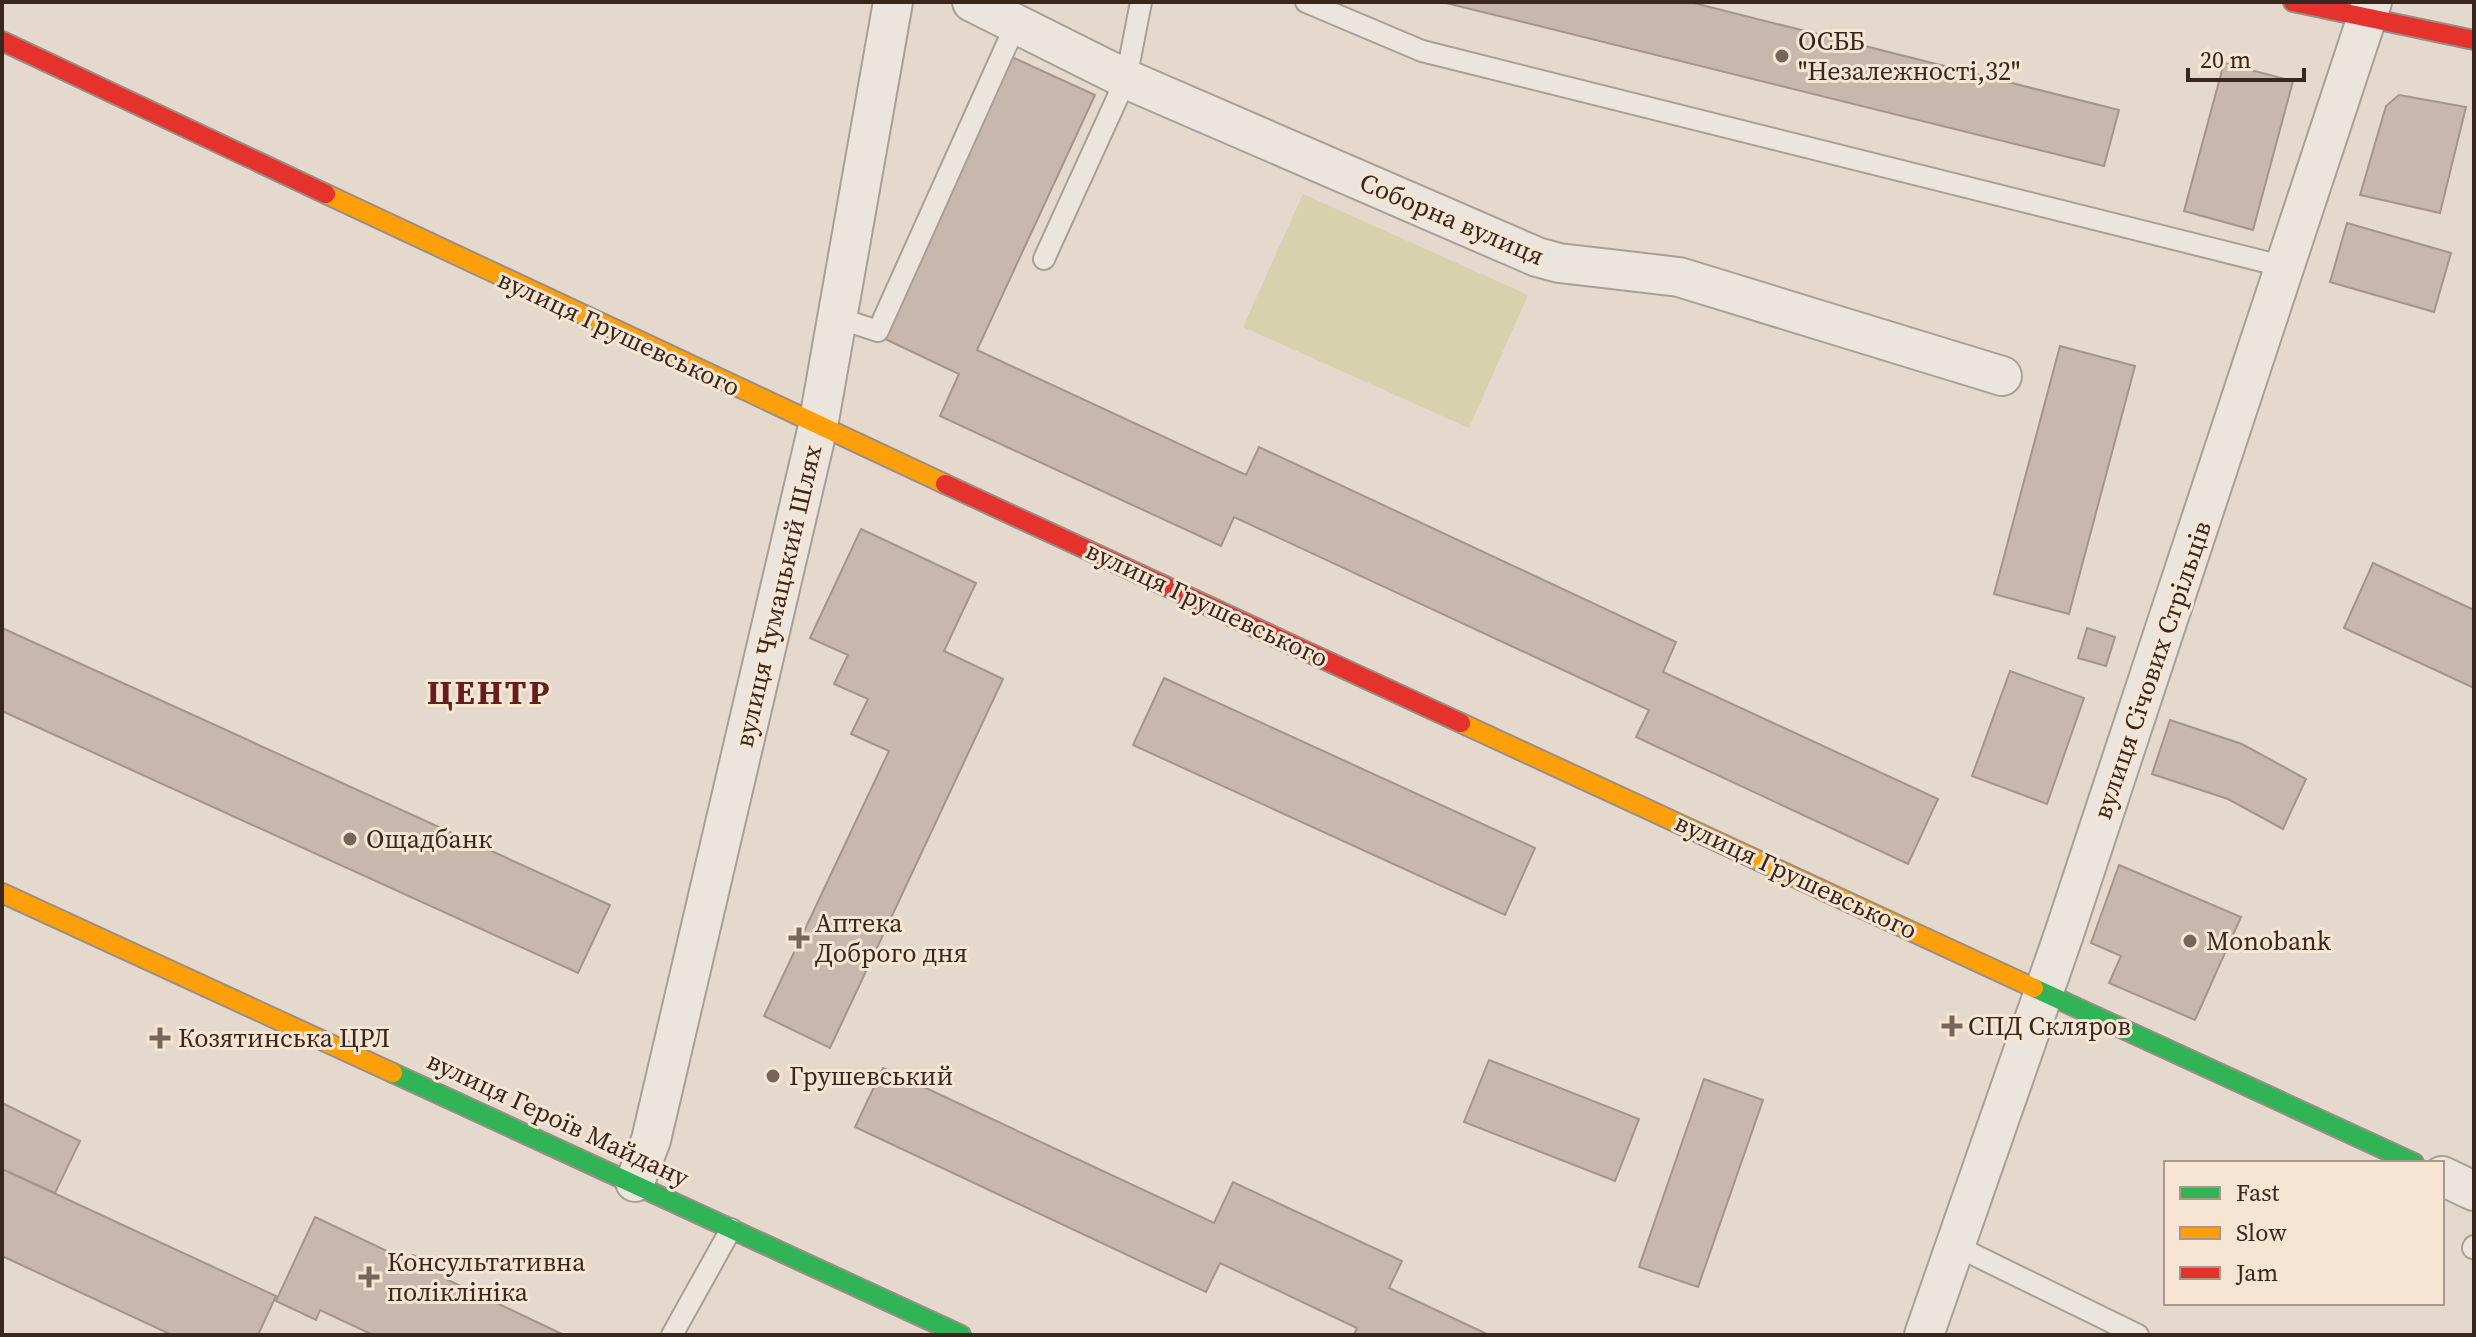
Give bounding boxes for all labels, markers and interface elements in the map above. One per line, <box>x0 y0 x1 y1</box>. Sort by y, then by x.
place label: ОСББ "Незалежності,32" <box>1798 23 2020 89</box>
scale bar <box>2188 32 2304 82</box>
text: 20 m <box>2200 43 2251 76</box>
marker: ОСББ "Незалежності,32" <box>1773 47 1791 65</box>
street label: Соборна вулиця <box>1354 164 1550 274</box>
street label: вулиця Грушевського <box>492 261 746 405</box>
street label: вулиця Чумацький Шлях <box>726 441 830 751</box>
street label: вулиця Січових Стрільців <box>2084 516 2220 824</box>
street label: вулиця Грушевського <box>1080 532 1334 676</box>
district label: ЦЕНТР <box>427 669 551 715</box>
street label: вулиця Грушевського <box>1669 804 1923 948</box>
place label: Ощадбанк <box>366 821 493 857</box>
marker: Ощадбанк <box>341 830 359 848</box>
place label: Аптека Доброго дня <box>815 905 968 971</box>
place label: Monobank <box>2206 923 2332 959</box>
marker: Аптека Доброго дня <box>790 929 808 947</box>
marker: Monobank <box>2181 932 2199 950</box>
place label: СПД Скляров <box>1968 1008 2131 1044</box>
marker: СПД Скляров <box>1943 1017 1961 1035</box>
place label: Козятинська ЦРЛ <box>178 1020 390 1056</box>
marker: Козятинська ЦРЛ <box>149 1027 171 1049</box>
street label: вулиця Героїв Майдану <box>421 1042 696 1196</box>
place label: Грушевський <box>789 1058 953 1094</box>
marker: Грушевський <box>764 1067 782 1085</box>
legend <box>2164 1161 2444 1305</box>
text: Fast <box>2236 1176 2280 1209</box>
text: Slow <box>2236 1216 2287 1249</box>
place label: Консультативна поліклініка <box>387 1244 586 1310</box>
text: Jam <box>2235 1256 2278 1289</box>
marker: Консультативна поліклініка <box>358 1266 380 1288</box>

